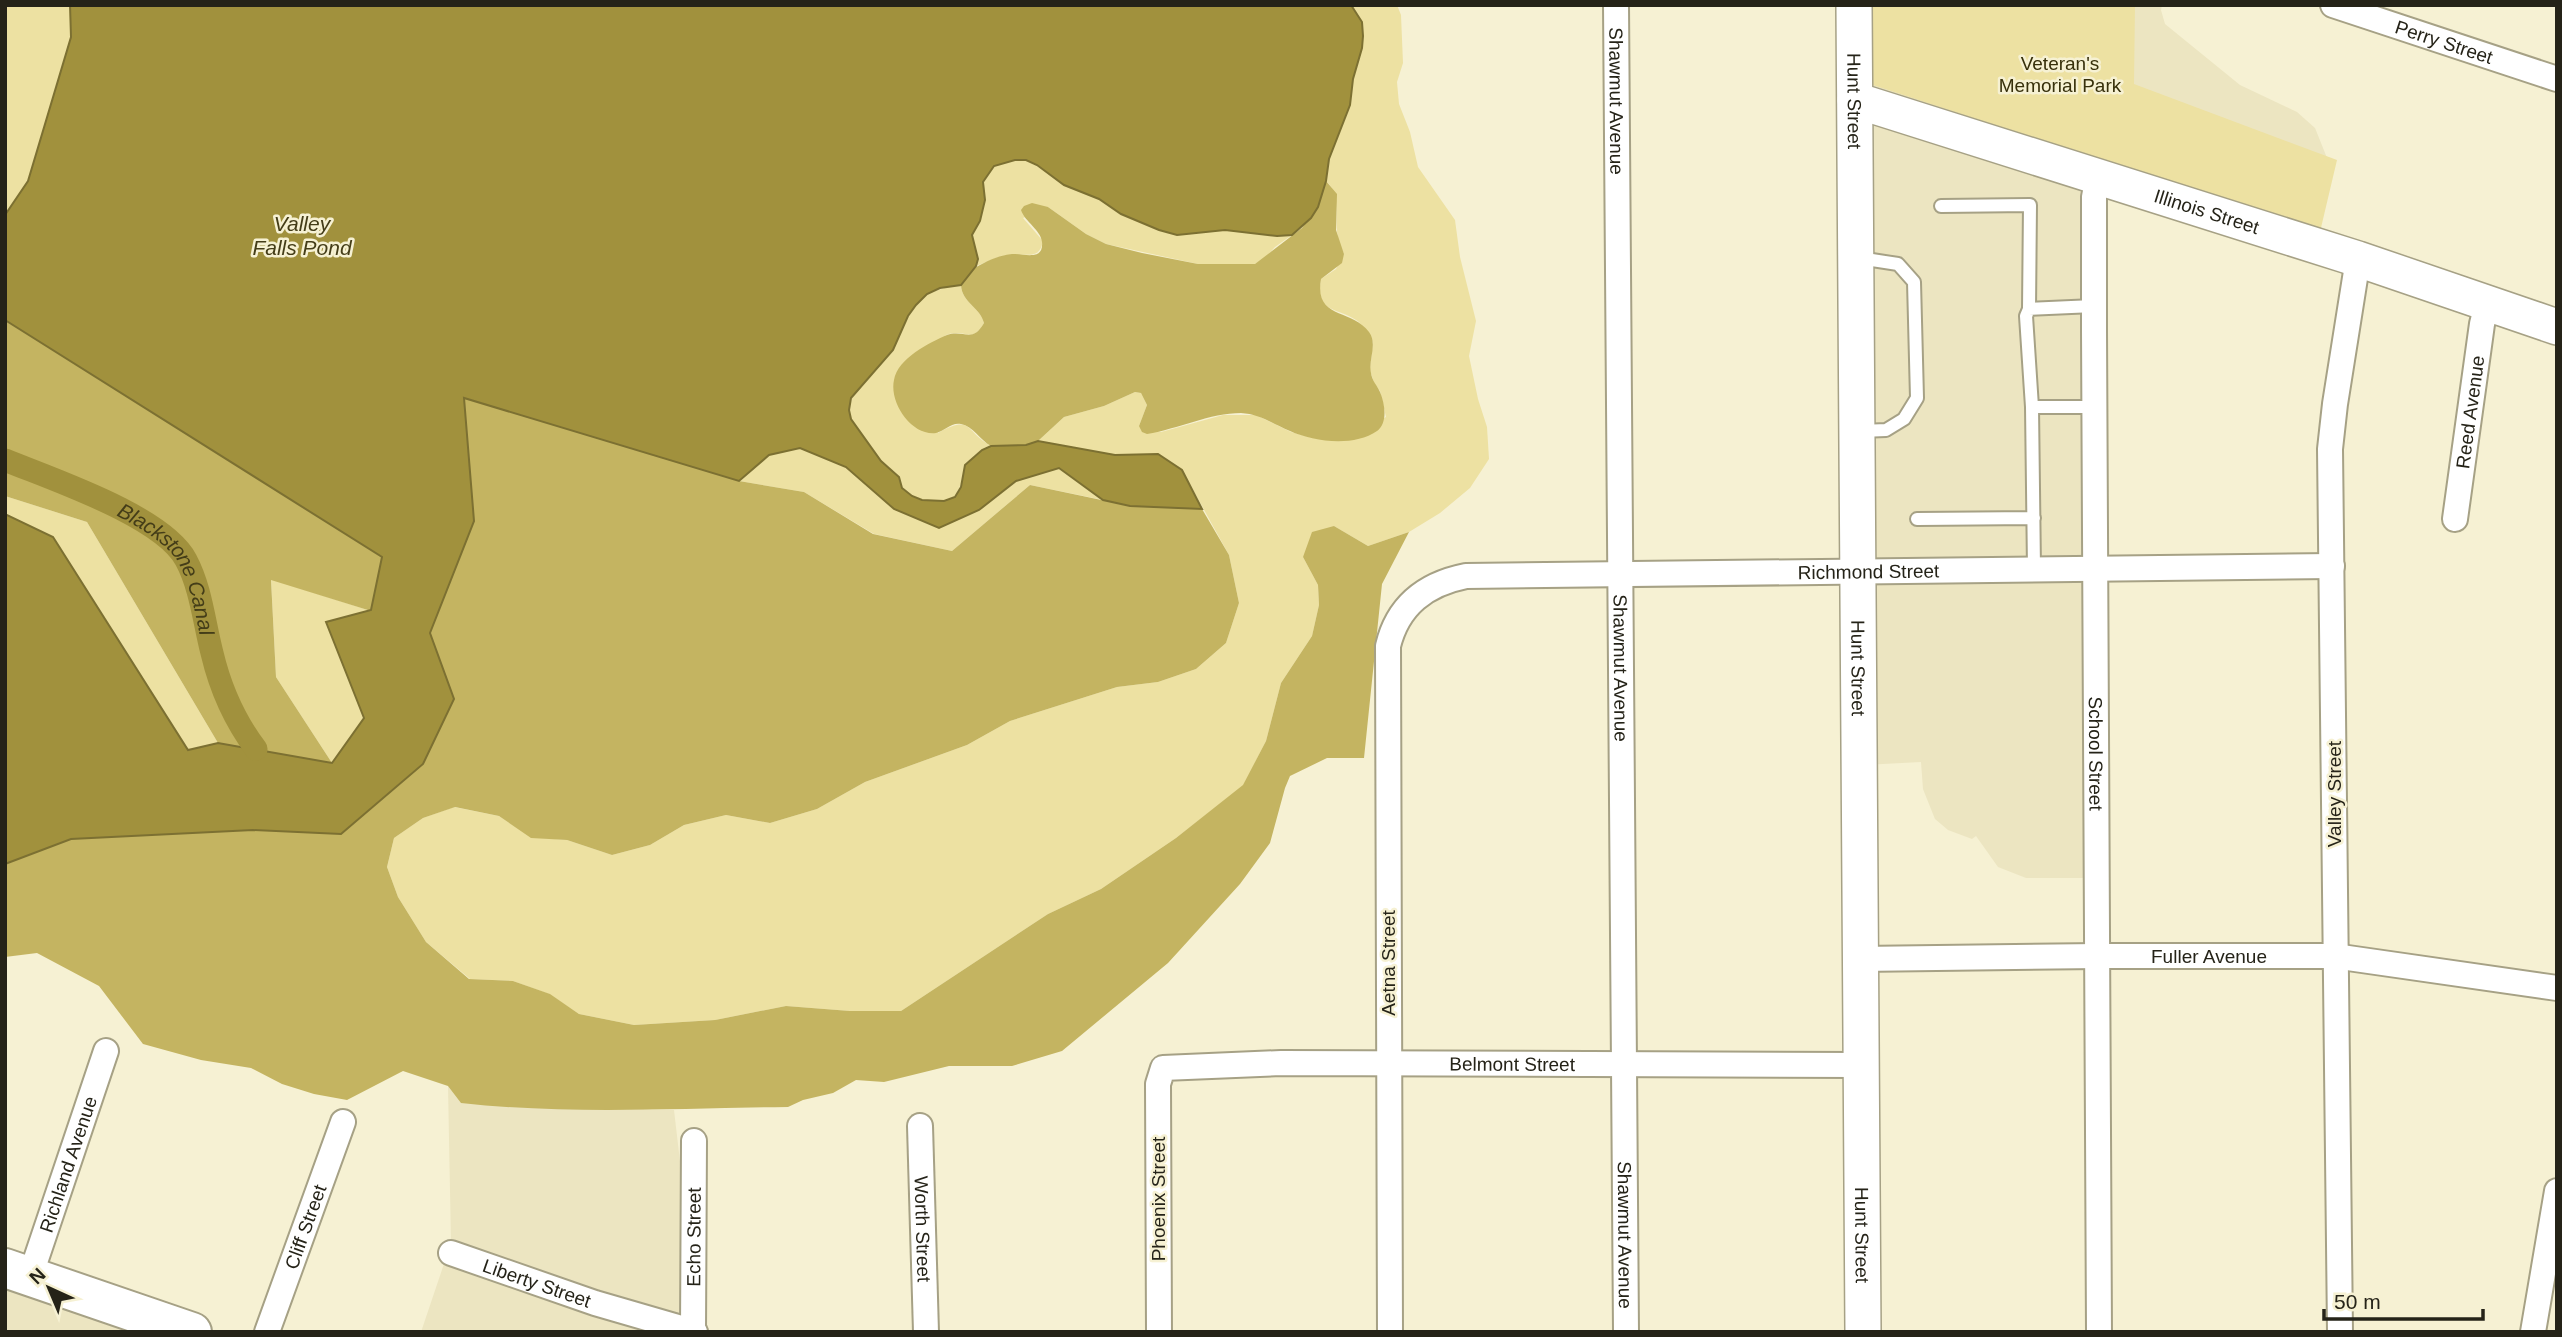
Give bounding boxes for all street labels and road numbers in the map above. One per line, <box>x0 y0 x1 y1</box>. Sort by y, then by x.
street label: Perry Street <box>2393 16 2496 68</box>
street label: Shawmut Avenue <box>1606 27 1628 175</box>
street label: Hunt Street <box>1844 53 1865 150</box>
street label: Illinois Street <box>2152 185 2263 238</box>
street label: Reed Avenue <box>2452 354 2488 470</box>
street label: Richmond Street <box>1798 560 1940 583</box>
street label: Shawmut Avenue <box>1610 594 1632 742</box>
street label: Hunt Street <box>1848 620 1869 717</box>
street label: School Street <box>2085 696 2107 811</box>
street label: Valley Street <box>2324 740 2345 847</box>
street label: Aetna Street <box>1378 909 1399 1016</box>
street label: Fuller Avenue <box>2151 946 2267 967</box>
street label: Belmont Street <box>1449 1053 1576 1075</box>
street label: Richland Avenue <box>35 1093 101 1235</box>
street label: Phoenix Street <box>1148 1136 1169 1261</box>
street label: Shawmut Avenue <box>1614 1161 1636 1309</box>
street label: Worth Street <box>911 1175 935 1283</box>
street label: Cliff Street <box>280 1181 330 1272</box>
street label: Echo Street <box>683 1187 704 1287</box>
street label: Hunt Street <box>1852 1187 1873 1284</box>
street label: Liberty Street <box>480 1254 595 1312</box>

